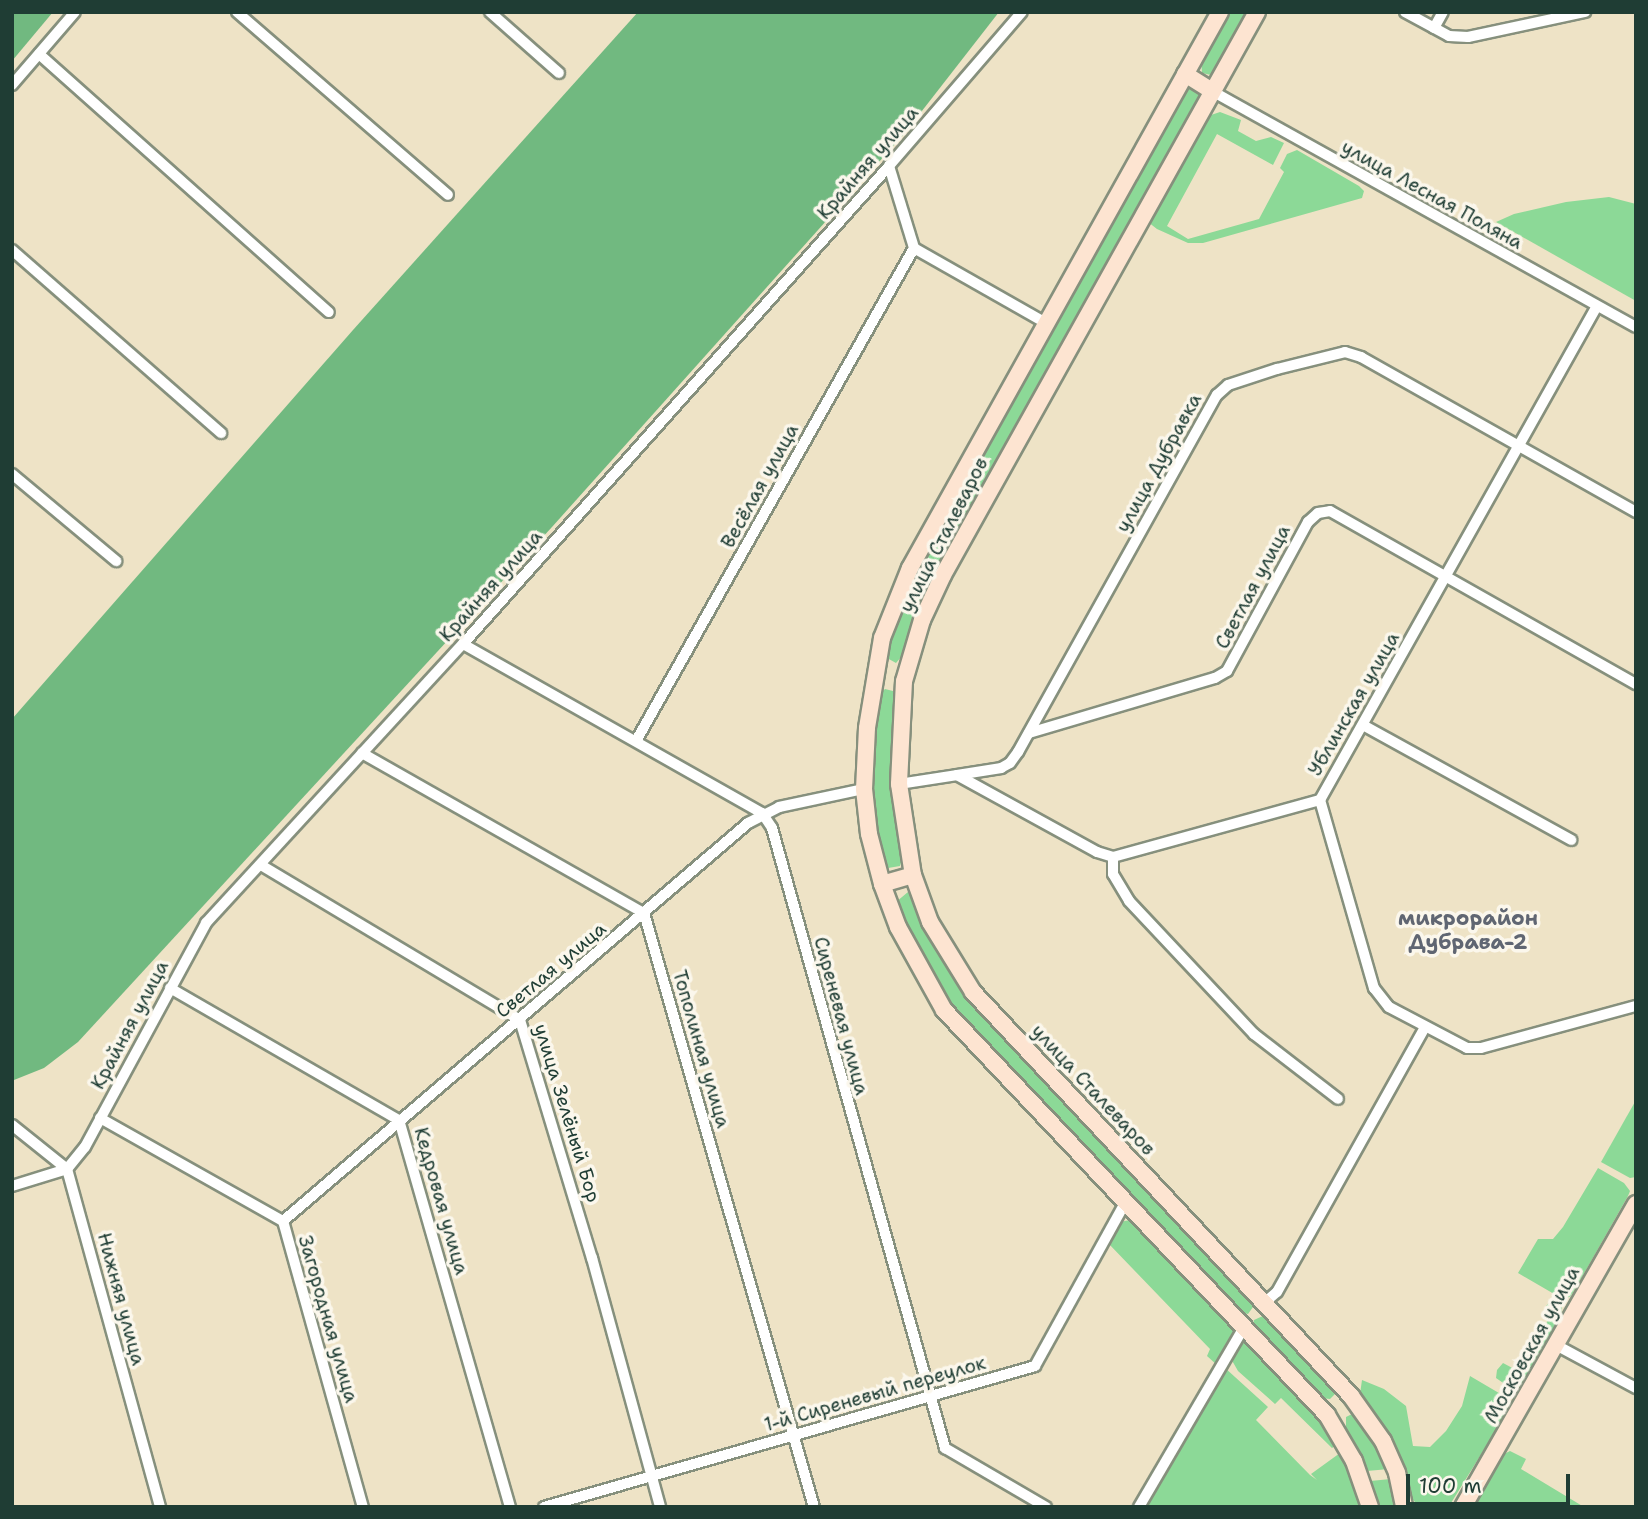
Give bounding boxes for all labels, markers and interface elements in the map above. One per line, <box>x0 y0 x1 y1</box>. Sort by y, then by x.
street label: Крайняя улица <box>813 102 923 224</box>
street label: улица Лесная Поляна <box>1337 136 1527 254</box>
street label: улица Дубравка <box>1111 390 1207 536</box>
street label: Весёлая улица <box>717 420 803 552</box>
street label: улица Сталеваров <box>895 454 993 616</box>
street label: Светлая улица <box>1211 521 1295 653</box>
street label: Крайняя улица <box>435 525 547 647</box>
street label: Ублинская улица <box>1304 628 1404 780</box>
district label: микрорайон Дубрава-2 <box>1398 905 1538 955</box>
street label: Светлая улица <box>491 917 611 1023</box>
street label: Сиреневая улица <box>809 934 873 1098</box>
street label: Крайняя улица <box>87 957 173 1093</box>
street label: Тополиная улица <box>668 967 734 1131</box>
street label: улица Сталеваров <box>1026 1020 1160 1160</box>
street label: улица Зелёный Бор <box>529 1021 605 1205</box>
street label: Кедровая улица <box>409 1125 473 1277</box>
street label: Нижняя улица <box>92 1230 150 1368</box>
street label: Загородная улица <box>293 1233 363 1405</box>
street label: Московская улица <box>1479 1263 1585 1427</box>
street label: 1-й Сиреневый переулок <box>762 1351 988 1437</box>
scale bar <box>1410 1460 1574 1504</box>
text: 100 m <box>1419 1472 1482 1500</box>

